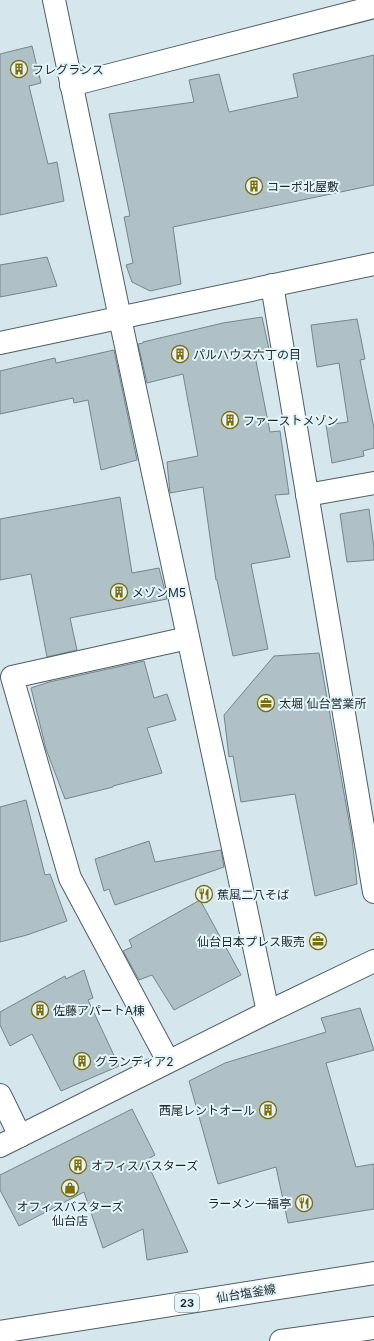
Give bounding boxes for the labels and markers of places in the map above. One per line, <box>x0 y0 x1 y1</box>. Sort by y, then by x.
building icon: フレグランス <box>9 59 29 79</box>
place label: フレグランス <box>32 62 104 77</box>
building icon: コーポ北屋敷 <box>244 176 264 196</box>
place label: コーポ北屋敷 <box>267 179 339 194</box>
building icon: パルハウス六丁の目 <box>170 344 190 364</box>
place label: パルハウス六丁の目 <box>193 347 301 362</box>
building icon: ファーストメゾン <box>220 410 240 430</box>
place label: ファーストメゾン <box>243 413 338 428</box>
building icon: メゾンM5 <box>109 582 129 602</box>
place label: メゾンM5 <box>132 585 186 600</box>
office icon: 太堀 仙台営業所 <box>256 693 276 713</box>
place label: 太堀 仙台営業所 <box>279 696 366 711</box>
restaurant icon: 蕉風二八そば <box>194 884 214 904</box>
place label: 蕉風二八そば <box>217 887 289 902</box>
office icon: 仙台日本プレス販売 <box>308 931 328 951</box>
place label: 仙台日本プレス販売 <box>197 934 305 949</box>
building icon: 佐藤アパートA棟 <box>30 1000 50 1020</box>
place label: 佐藤アパートA棟 <box>53 1003 145 1018</box>
building icon: グランディア2 <box>72 1051 92 1071</box>
place label: グランディア2 <box>95 1054 173 1069</box>
building icon: 西尾レントオール <box>258 1100 278 1120</box>
place label: 西尾レントオール <box>159 1103 255 1118</box>
building icon: オフィスバスターズ <box>68 1155 88 1175</box>
place label: オフィスバスターズ <box>91 1158 198 1173</box>
shop icon: オフィスバスターズ 仙台店 <box>60 1178 80 1198</box>
restaurant icon: ラーメン一福亭 <box>294 1193 314 1213</box>
place label: ラーメン一福亭 <box>207 1196 291 1211</box>
place label: オフィスバスターズ 仙台店 <box>16 1199 124 1228</box>

